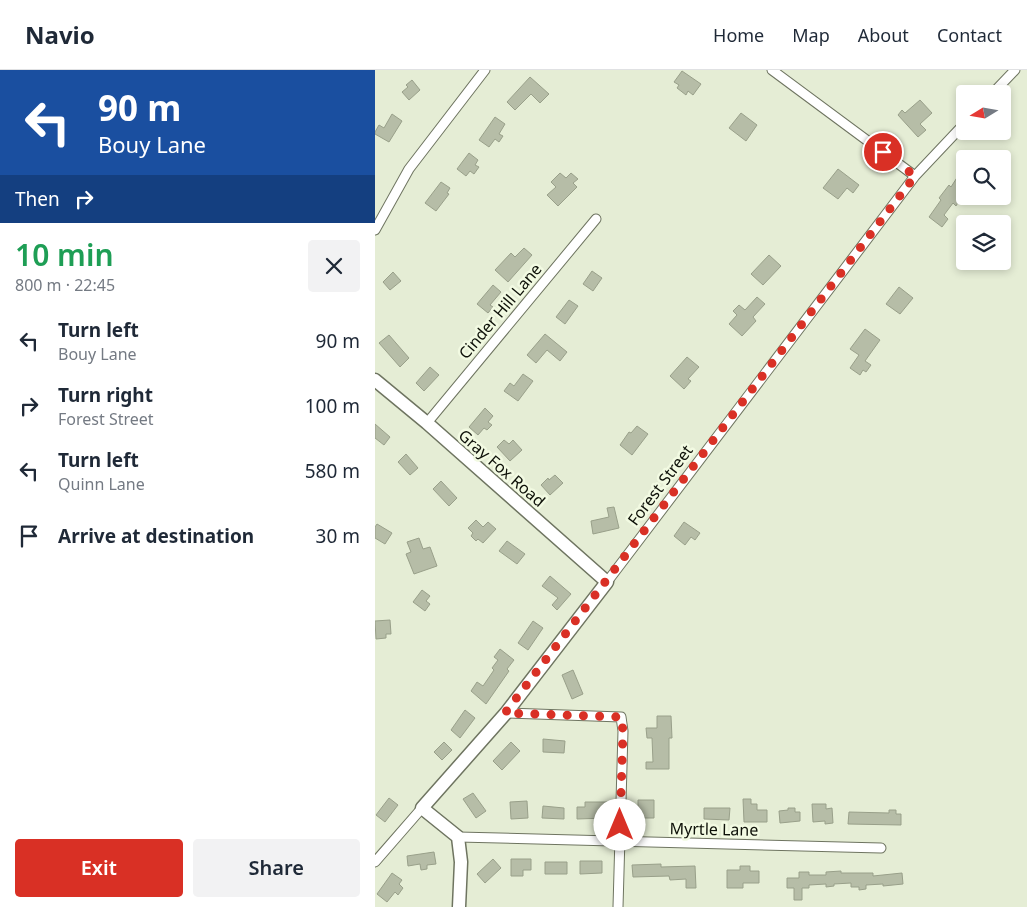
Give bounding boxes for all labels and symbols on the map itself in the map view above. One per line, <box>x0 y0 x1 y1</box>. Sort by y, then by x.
north arrow <box>956 85 1011 140</box>
pin <box>862 131 904 173</box>
street label: Cinder Hill Lane <box>454 259 546 363</box>
street label: Gray Fox Road <box>454 424 550 512</box>
street label: Forest Street <box>622 440 698 530</box>
position arrow <box>593 798 645 850</box>
street label: Myrtle Lane <box>669 817 759 841</box>

